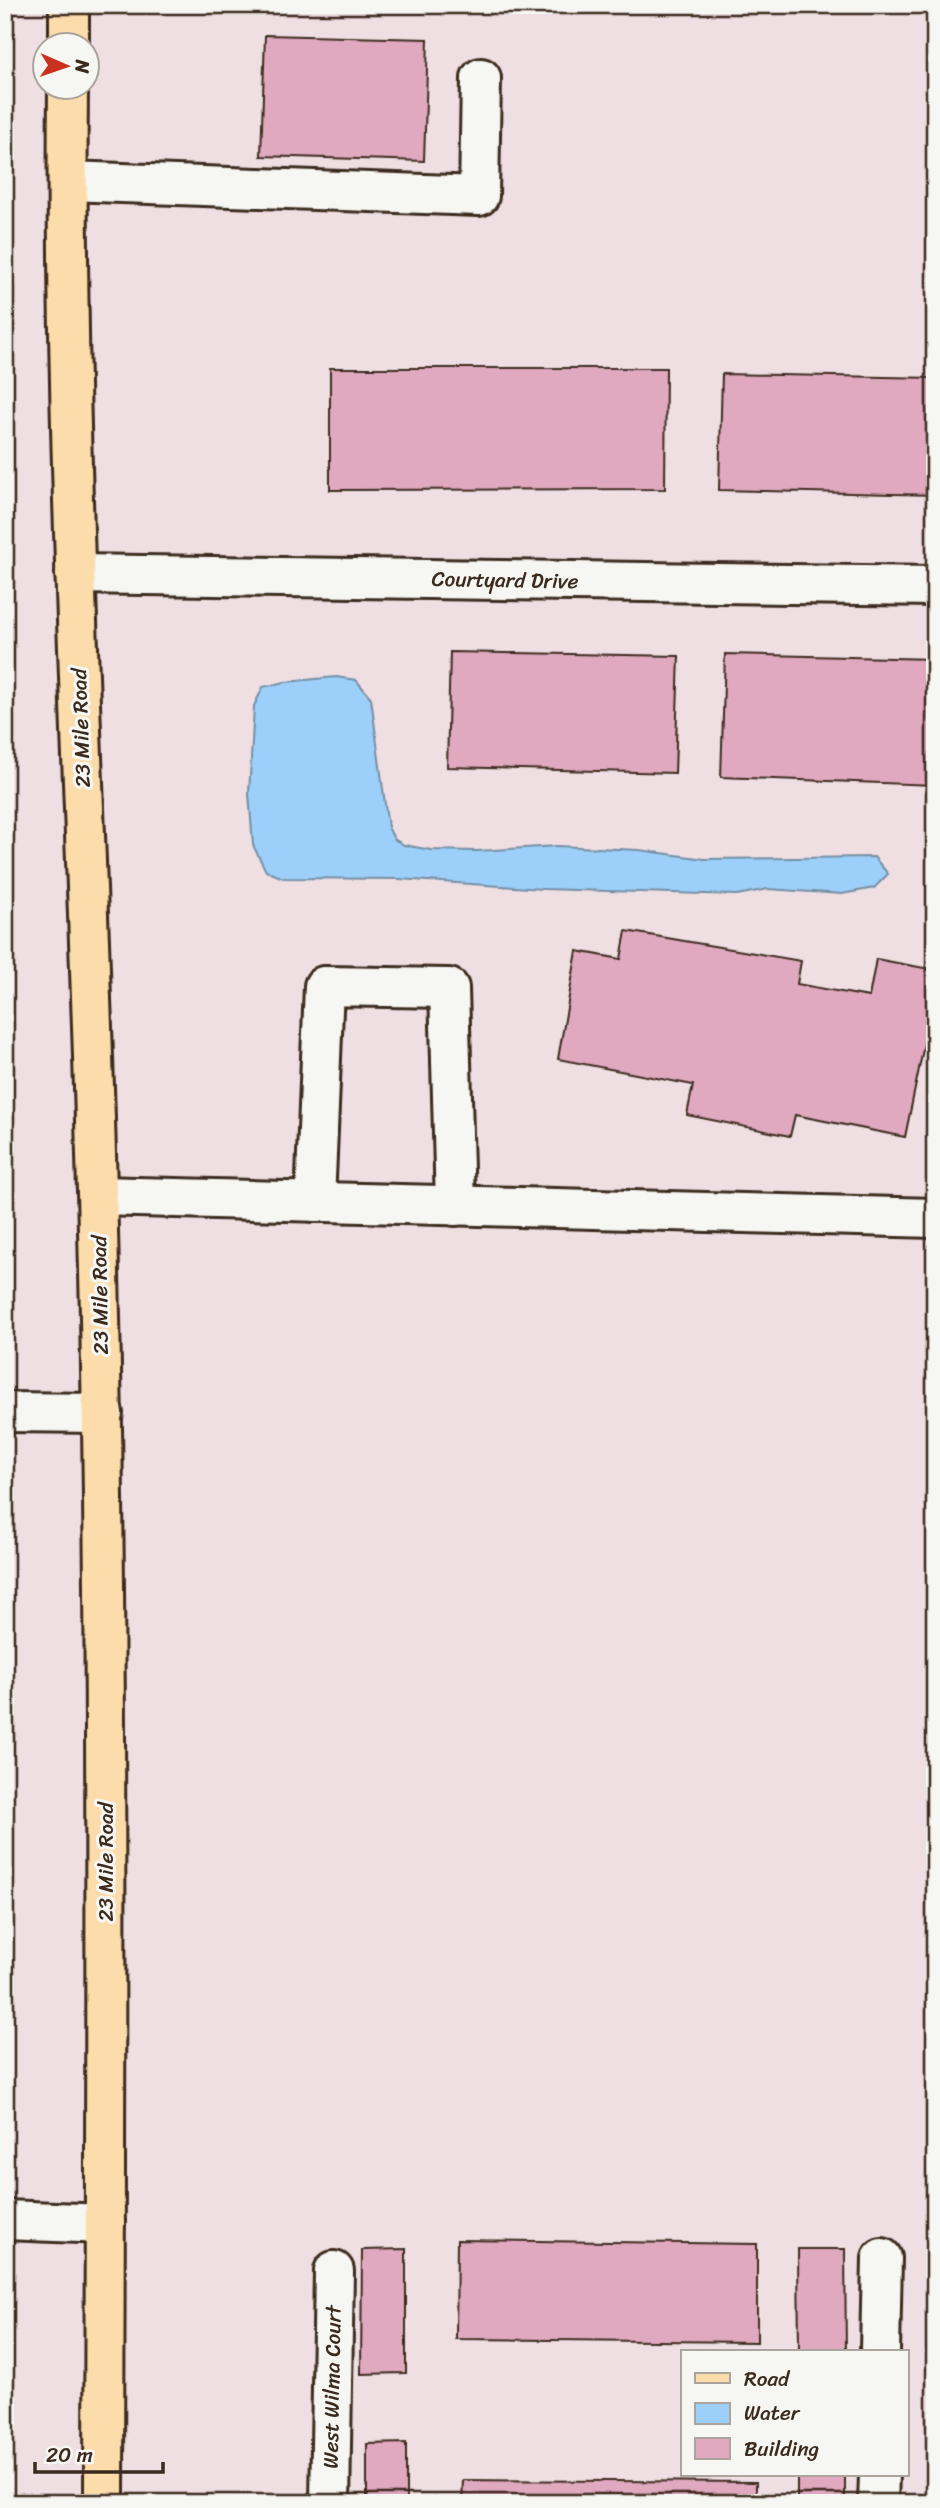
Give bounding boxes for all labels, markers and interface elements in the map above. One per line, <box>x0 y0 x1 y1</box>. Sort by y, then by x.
north arrow <box>32 32 102 102</box>
text: N <box>66 58 99 75</box>
street label: Courtyard Drive <box>431 560 579 600</box>
street label: 23 Mile Road <box>60 666 102 788</box>
street label: 23 Mile Road <box>80 1233 120 1355</box>
street label: 23 Mile Road <box>87 1801 125 1922</box>
street label: West Wilma Court <box>312 2304 352 2469</box>
legend <box>681 2350 908 2476</box>
text: Road <box>744 2360 791 2398</box>
text: Water <box>744 2394 801 2432</box>
text: Building <box>744 2430 820 2468</box>
scale bar <box>35 2431 163 2475</box>
text: 20 m <box>46 2436 93 2474</box>

